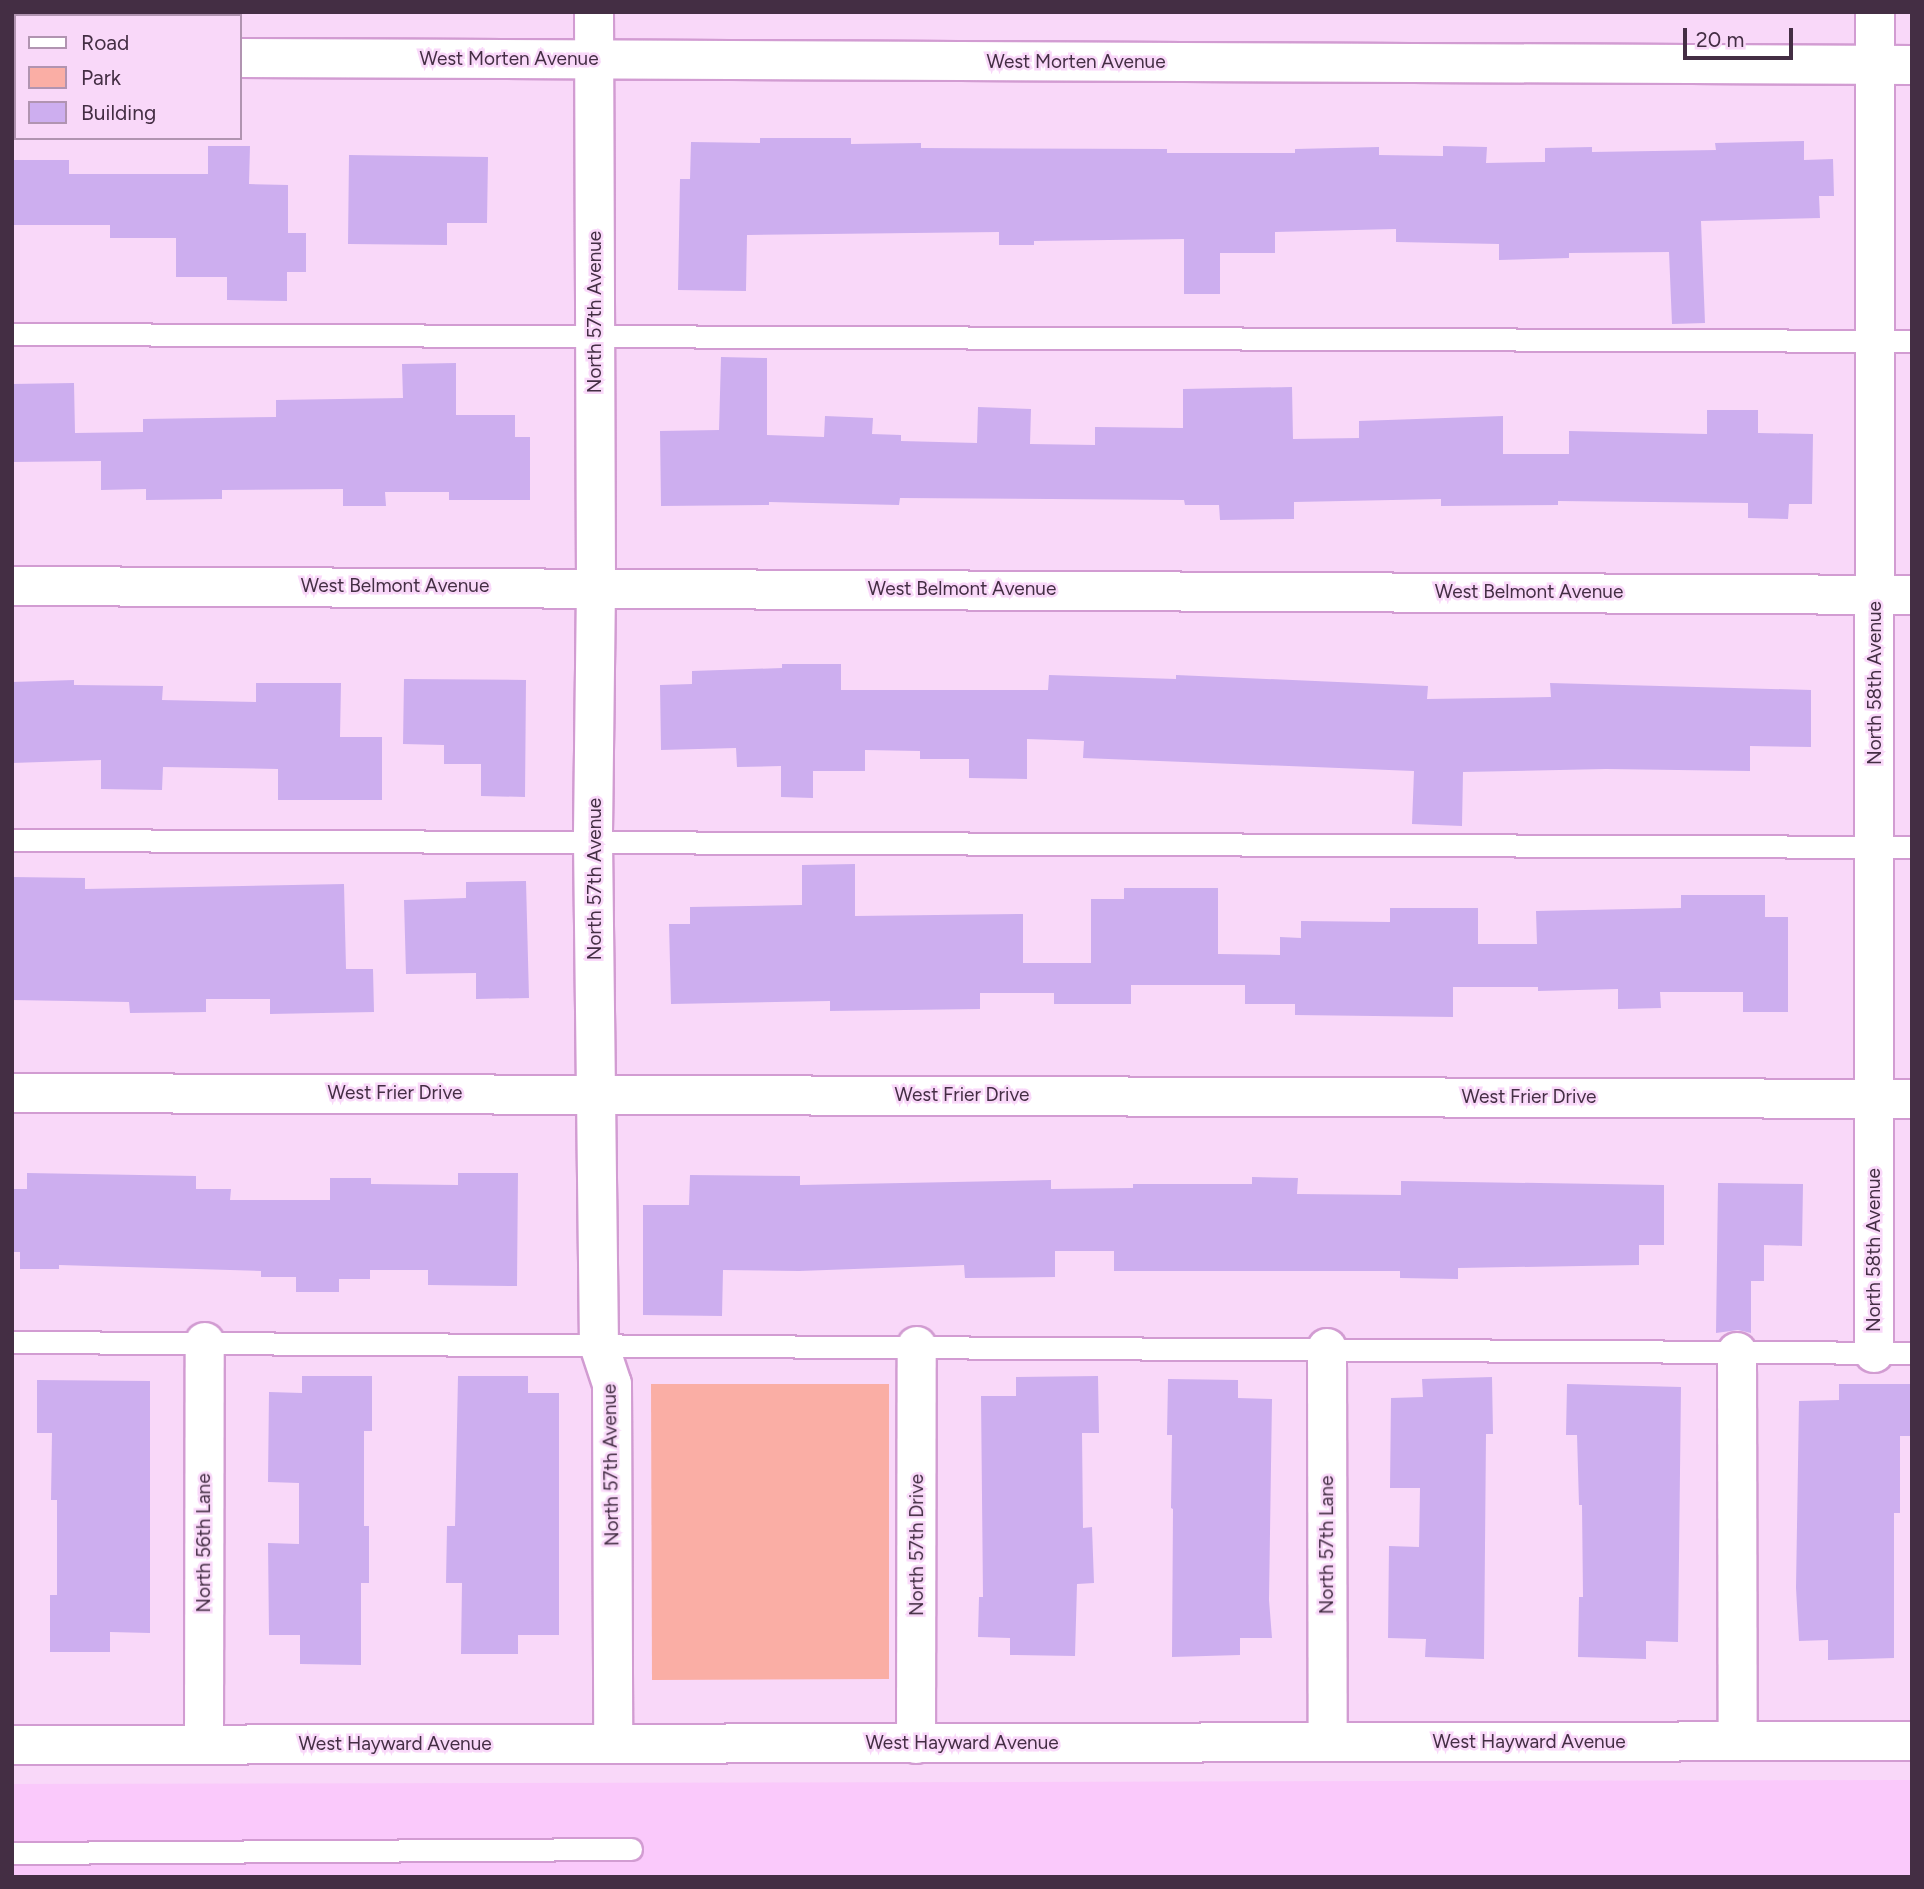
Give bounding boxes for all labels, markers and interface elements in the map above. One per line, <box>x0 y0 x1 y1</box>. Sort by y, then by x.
legend <box>14 14 242 140</box>
scale bar <box>1686 14 1796 58</box>
text: 20 m <box>1696 27 1744 52</box>
text: Road <box>81 30 129 55</box>
street label: West Morten Avenue <box>419 48 599 70</box>
street label: West Morten Avenue <box>986 51 1166 73</box>
text: Park <box>81 65 121 90</box>
text: Building <box>81 100 156 125</box>
street label: North 57th Avenue <box>584 231 606 393</box>
street label: West Belmont Avenue <box>301 575 489 597</box>
street label: West Belmont Avenue <box>868 578 1056 600</box>
street label: West Belmont Avenue <box>1435 581 1623 603</box>
street label: North 58th Avenue <box>1864 601 1886 765</box>
street label: North 57th Avenue <box>584 798 606 960</box>
street label: West Frier Drive <box>328 1082 462 1104</box>
street label: West Frier Drive <box>895 1084 1029 1106</box>
street label: West Frier Drive <box>1462 1086 1596 1108</box>
street label: North 58th Avenue <box>1863 1168 1885 1332</box>
street label: North 57th Avenue <box>598 1384 624 1546</box>
street label: North 56th Lane <box>193 1473 215 1613</box>
street label: North 57th Drive <box>906 1474 928 1616</box>
street label: North 57th Lane <box>1316 1476 1338 1614</box>
street label: West Hayward Avenue <box>1432 1731 1626 1753</box>
street label: West Hayward Avenue <box>865 1732 1059 1754</box>
street label: West Hayward Avenue <box>298 1733 492 1755</box>

